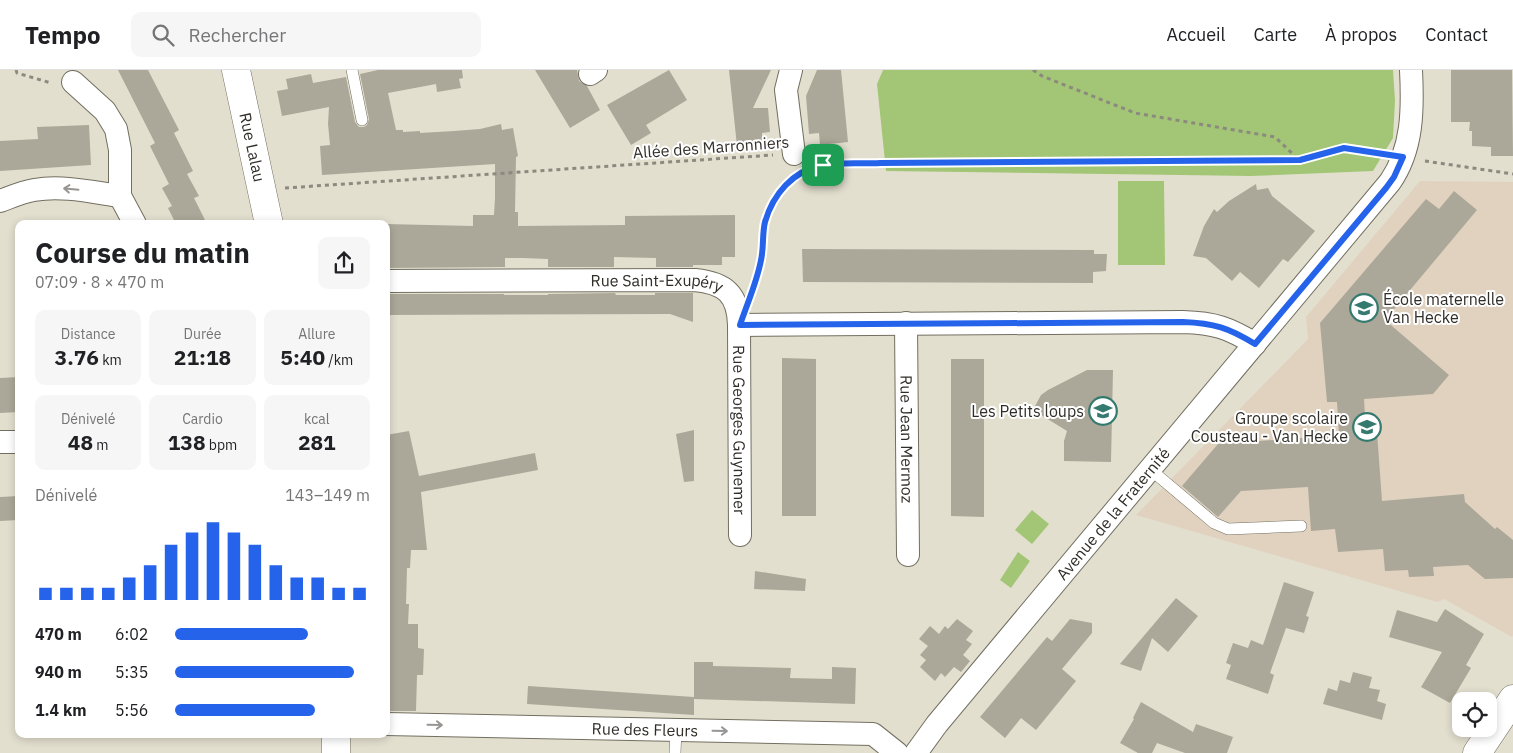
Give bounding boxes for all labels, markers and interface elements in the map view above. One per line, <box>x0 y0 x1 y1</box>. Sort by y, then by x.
search box <box>131 12 481 57</box>
text: Tempo <box>25 19 101 51</box>
icon: search <box>149 21 177 49</box>
text: Rechercher <box>189 23 286 47</box>
text: Accueil <box>1166 23 1225 46</box>
text: Carte <box>1253 23 1297 46</box>
text: À propos <box>1325 23 1397 46</box>
text: Contact <box>1425 23 1488 46</box>
street label: Rue Lalau <box>235 111 270 184</box>
street label: Allée des Marronniers <box>632 132 790 162</box>
pin <box>802 144 844 186</box>
icon: arrive <box>809 151 837 179</box>
one-way arrow <box>64 185 80 194</box>
text: Course du matin <box>35 234 250 271</box>
button: share <box>318 237 370 289</box>
street label: Rue Saint-Exupéry <box>590 270 727 297</box>
text: 07:09 · 8 × 470 m <box>35 272 164 292</box>
place label: École maternelle Van Hecke <box>1383 288 1504 327</box>
school or university icon: École maternelle Van Hecke <box>1349 293 1379 323</box>
text: Distance <box>61 325 115 343</box>
text: Durée <box>184 325 221 343</box>
text: Allure <box>298 325 335 343</box>
text: 3.76 <box>55 343 99 371</box>
text: 21:18 <box>174 343 231 371</box>
text: 5:40 <box>280 343 325 371</box>
street label: Rue Georges Guynemer <box>729 345 750 515</box>
text: km <box>99 351 122 369</box>
text: /km <box>325 351 353 369</box>
street label: Rue Jean Mermoz <box>896 375 918 503</box>
school or university icon: Les Petits loups <box>1088 396 1118 426</box>
place label: Les Petits loups <box>971 401 1084 421</box>
place label: Groupe scolaire Cousteau - Van Hecke <box>1191 408 1348 446</box>
text: Dénivelé <box>61 410 115 428</box>
text: Cardio <box>182 410 223 428</box>
text: kcal <box>304 410 330 428</box>
school or university icon: Groupe scolaire Cousteau - Van Hecke <box>1352 412 1382 442</box>
text: 48 <box>68 428 93 456</box>
text: 138 <box>168 428 206 456</box>
text: 281 <box>298 428 336 456</box>
text: m <box>93 436 109 454</box>
text: bpm <box>206 436 237 454</box>
street label: Avenue de la Fraternité <box>1052 443 1174 584</box>
text: Dénivelé <box>35 485 97 505</box>
text: 143–149 m <box>285 485 370 505</box>
text: 470 m <box>35 624 82 644</box>
text: 6:02 <box>115 624 148 644</box>
text: 940 m <box>35 662 82 682</box>
text: 5:35 <box>115 662 148 682</box>
map controls <box>1452 692 1497 737</box>
button: locate <box>1452 692 1497 737</box>
text: 1.4 km <box>35 700 86 720</box>
text: 5:56 <box>115 700 148 720</box>
street label: Rue des Fleurs <box>592 718 698 740</box>
one-way arrow <box>426 720 443 730</box>
one-way arrow <box>712 726 728 736</box>

